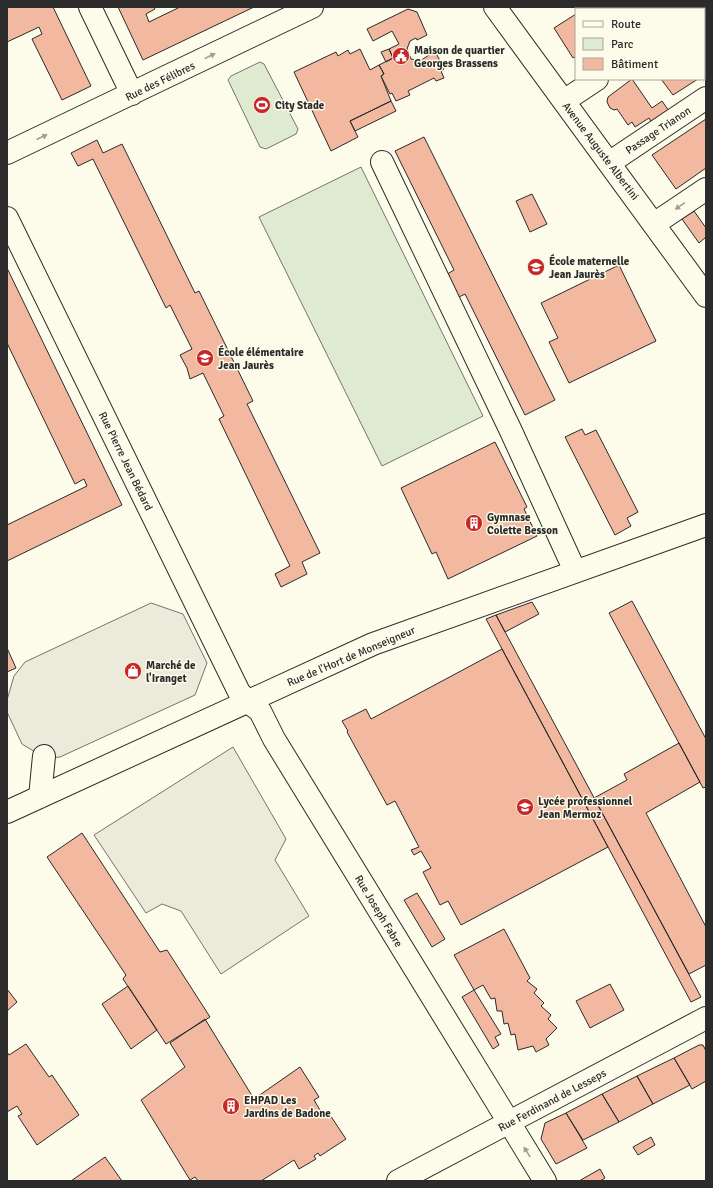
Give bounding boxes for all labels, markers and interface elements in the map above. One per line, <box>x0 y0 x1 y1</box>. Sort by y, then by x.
legend <box>575 8 705 80</box>
text: Route <box>611 17 641 32</box>
text: Parc <box>611 37 634 52</box>
place label: Maison de quartier Georges Brassens <box>414 44 505 70</box>
public building icon: Maison de quartier Georges Brassens <box>391 46 411 66</box>
one-way arrow <box>204 53 216 59</box>
text: Bâtiment <box>611 57 658 72</box>
street label: Rue des Félibres <box>123 59 197 104</box>
sports icon: City Stade <box>252 95 272 115</box>
place label: City Stade <box>275 99 325 112</box>
street label: Avenue Auguste Albertini <box>560 100 642 203</box>
street label: Passage Trianon <box>623 104 693 157</box>
one-way arrow <box>37 134 48 140</box>
one-way arrow <box>675 202 685 210</box>
place label: École maternelle Jean Jaurès <box>549 254 630 281</box>
school or university icon: École maternelle Jean Jaurès <box>526 257 546 277</box>
place label: École élémentaire Jean Jaurès <box>218 345 304 372</box>
school or university icon: École élémentaire Jean Jaurès <box>195 348 215 368</box>
street label: Rue Pierre Jean Bédard <box>96 410 155 513</box>
place label: Gymnase Colette Besson <box>487 511 558 537</box>
building icon: Gymnase Colette Besson <box>464 513 484 533</box>
street label: Rue de l'Hort de Monseigneur <box>285 624 417 689</box>
place label: Marché de l'Iranget <box>146 659 196 685</box>
shop icon: Marché de l'Iranget <box>123 661 143 681</box>
place label: Lycée professionnel Jean Mermoz <box>538 795 633 821</box>
school or university icon: Lycée professionnel Jean Mermoz <box>515 797 535 817</box>
street label: Rue Joseph Fabre <box>352 873 405 950</box>
street label: Rue Ferdinand de Lesseps <box>496 1066 609 1134</box>
place label: EHPAD Les Jardins de Badone <box>244 1094 331 1120</box>
building icon: EHPAD Les Jardins de Badone <box>221 1096 241 1116</box>
one-way arrow <box>523 1147 531 1157</box>

